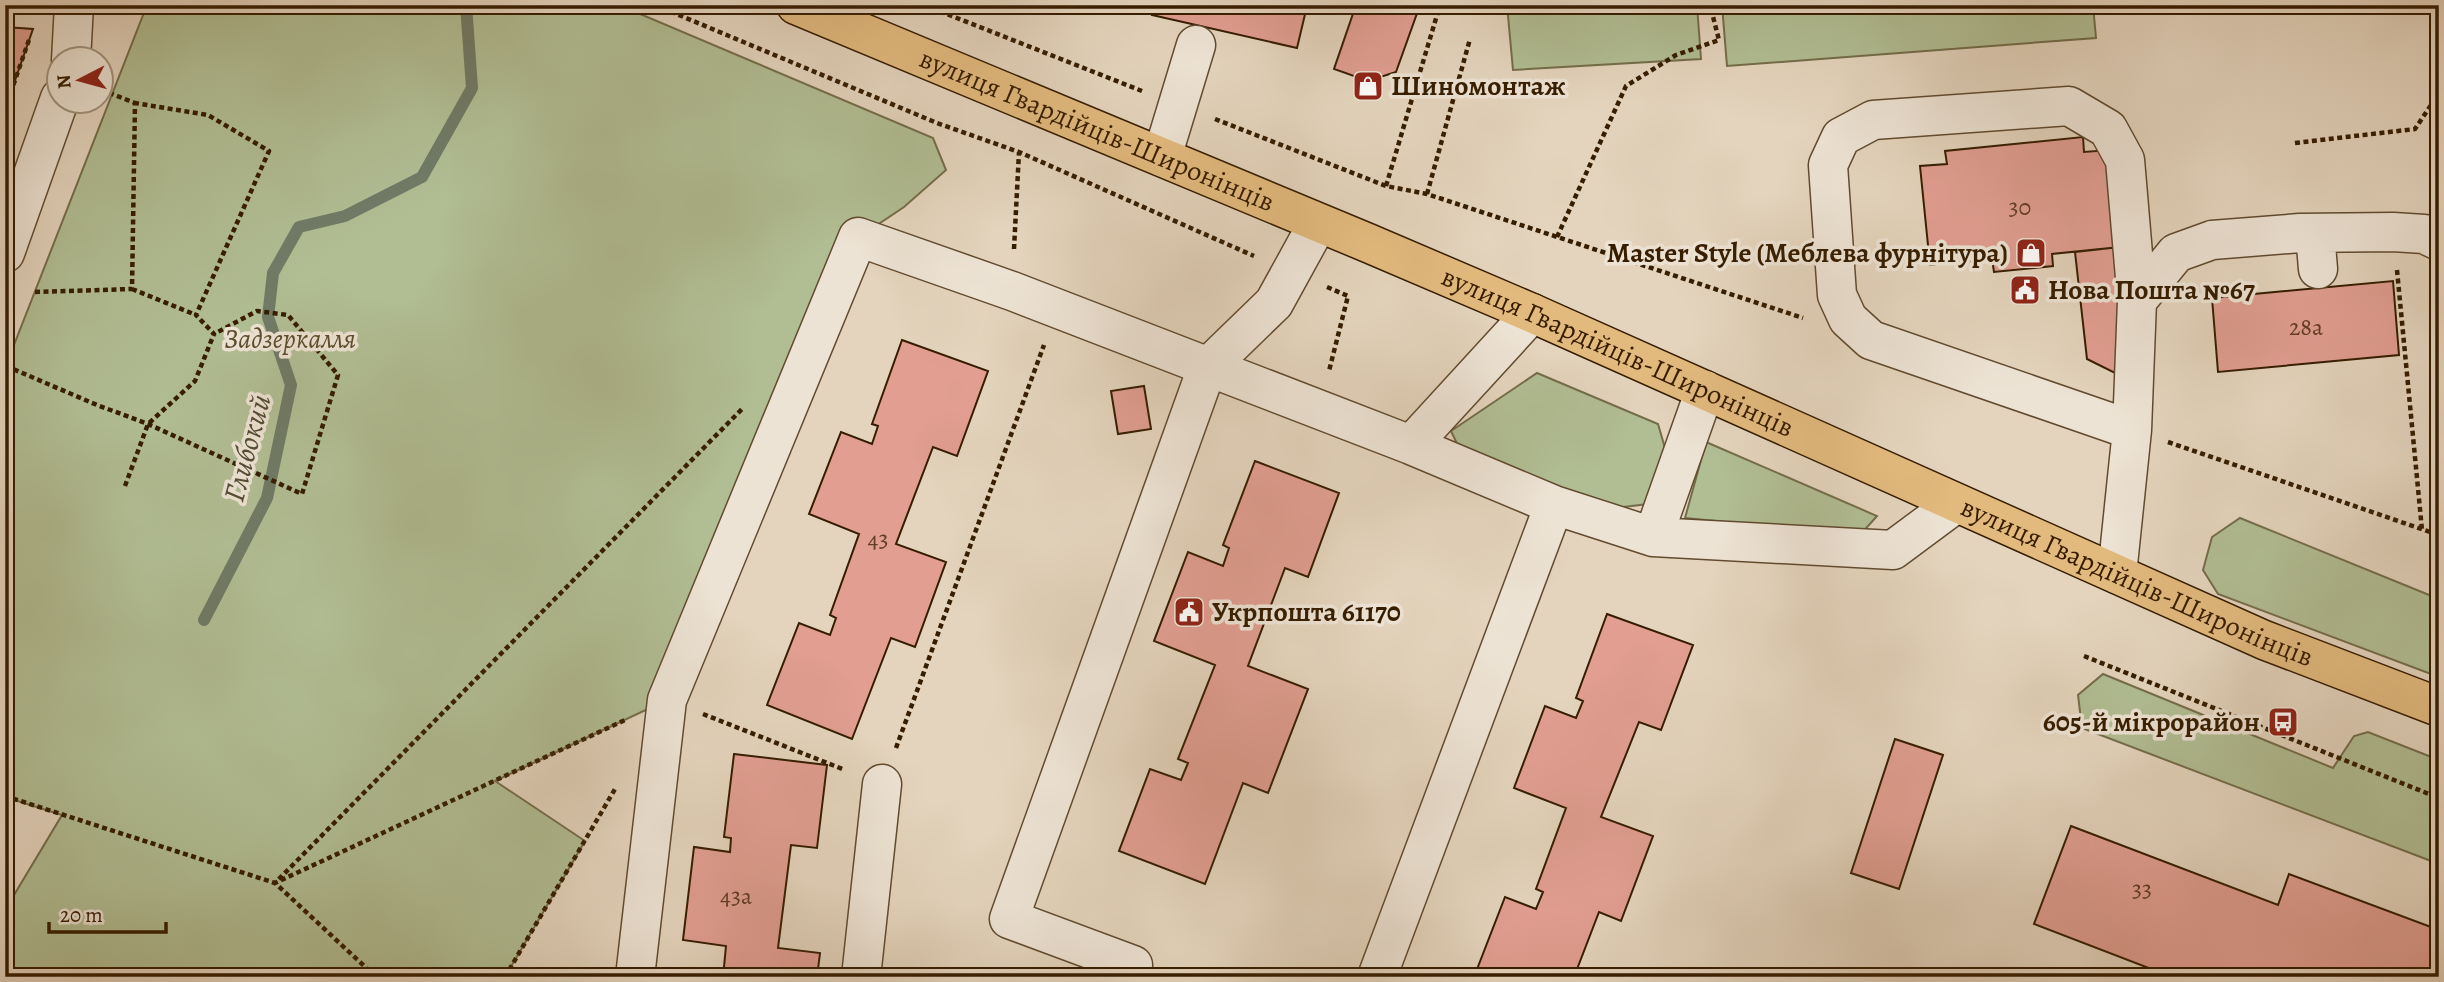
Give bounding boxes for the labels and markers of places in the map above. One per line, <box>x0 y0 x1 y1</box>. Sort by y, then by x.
place label: Шиномонтаж <box>1391 67 1566 105</box>
shop icon: Шиномонтаж <box>1351 69 1385 103</box>
place label: Master Style (Меблева фурнітура) <box>1607 234 2008 272</box>
shop icon: Master Style (Меблева фурнітура) <box>2014 236 2048 270</box>
place label: Нова Пошта №67 <box>2048 271 2255 309</box>
public building icon: Нова Пошта №67 <box>2008 273 2042 307</box>
place label: Укрпошта 61170 <box>1212 593 1401 631</box>
public building icon: Укрпошта 61170 <box>1172 595 1206 629</box>
place label: 605-й мікрорайон <box>2043 703 2260 741</box>
bus stop icon: 605-й мікрорайон <box>2266 705 2300 739</box>

